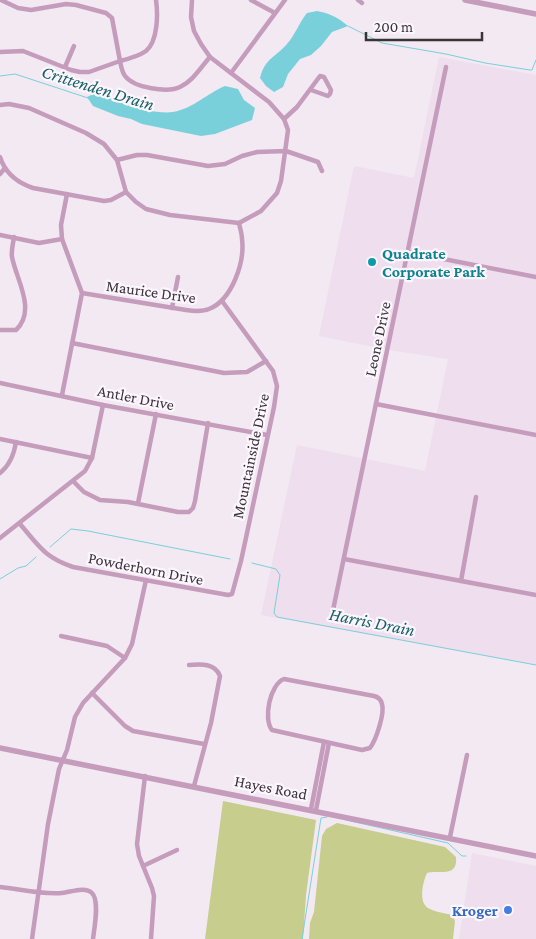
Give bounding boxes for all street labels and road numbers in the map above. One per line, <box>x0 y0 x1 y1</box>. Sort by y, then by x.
street label: Maurice Drive <box>105 277 197 306</box>
street label: Leone Drive <box>361 300 394 378</box>
street label: Antler Drive <box>96 382 176 413</box>
street label: Mountainside Drive <box>229 392 272 520</box>
street label: Powderhorn Drive <box>87 549 205 588</box>
street label: Hayes Road <box>233 772 309 804</box>

